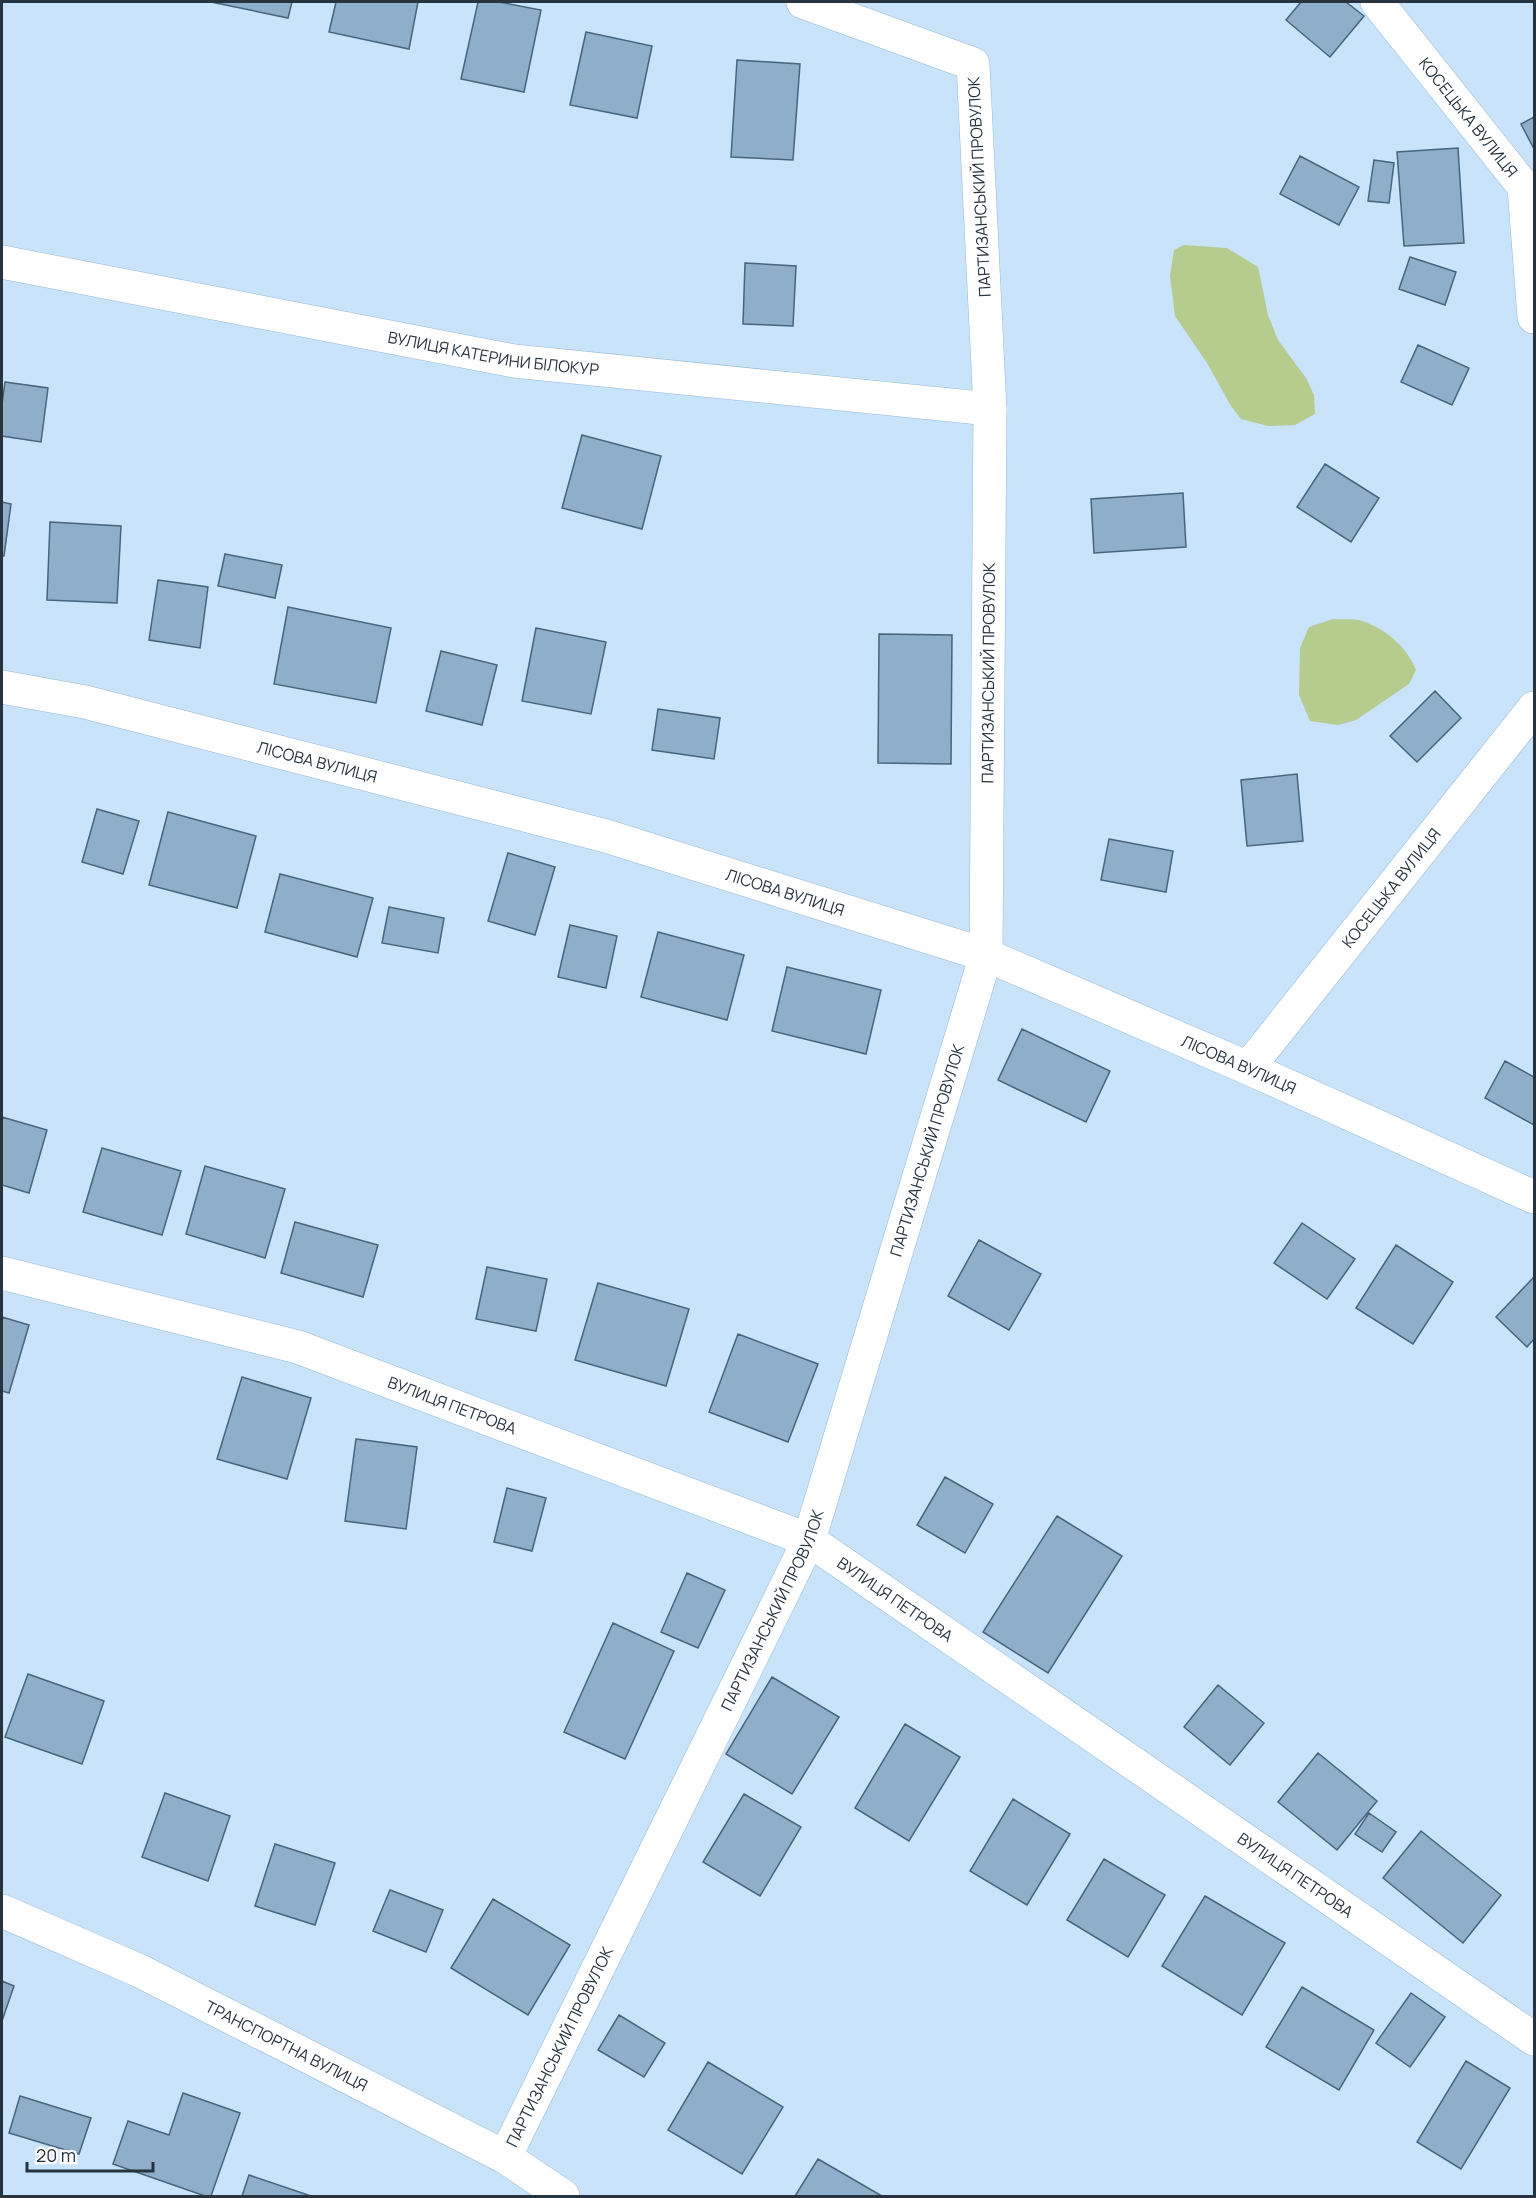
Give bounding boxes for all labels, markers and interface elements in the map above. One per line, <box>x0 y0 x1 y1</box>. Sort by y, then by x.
street label: КОСЕЦЬКА ВУЛИЦЯ <box>1414 53 1523 182</box>
street label: ПАРТИЗАНСЬКИЙ ПРОВУЛОК <box>962 76 996 298</box>
street label: ВУЛИЦЯ КАТЕРИНИ БІЛОКУР <box>386 326 600 381</box>
street label: ПАРТИЗАНСЬКИЙ ПРОВУЛОК <box>976 562 1000 783</box>
street label: ЛІСОВА ВУЛИЦЯ <box>255 736 379 788</box>
street label: КОСЕЦЬКА ВУЛИЦЯ <box>1337 823 1445 952</box>
street label: ЛІСОВА ВУЛИЦЯ <box>723 863 847 921</box>
street label: ЛІСОВА ВУЛИЦЯ <box>1178 1030 1300 1099</box>
street label: ПАРТИЗАНСЬКИЙ ПРОВУЛОК <box>884 1041 970 1259</box>
street label: ВУЛИЦЯ ПЕТРОВА <box>385 1371 520 1440</box>
street label: ПАРТИЗАНСЬКИЙ ПРОВУЛОК <box>716 1506 829 1715</box>
street label: ВУЛИЦЯ ПЕТРОВА <box>833 1552 957 1647</box>
street label: ВУЛИЦЯ ПЕТРОВА <box>1233 1827 1358 1923</box>
street label: ПАРТИЗАНСЬКИЙ ПРОВУЛОК <box>501 1942 618 2151</box>
street label: ТРАНСПОРТНА ВУЛИЦЯ <box>202 1995 372 2096</box>
scale bar <box>27 2135 153 2173</box>
text: 20 m <box>36 2143 76 2167</box>

